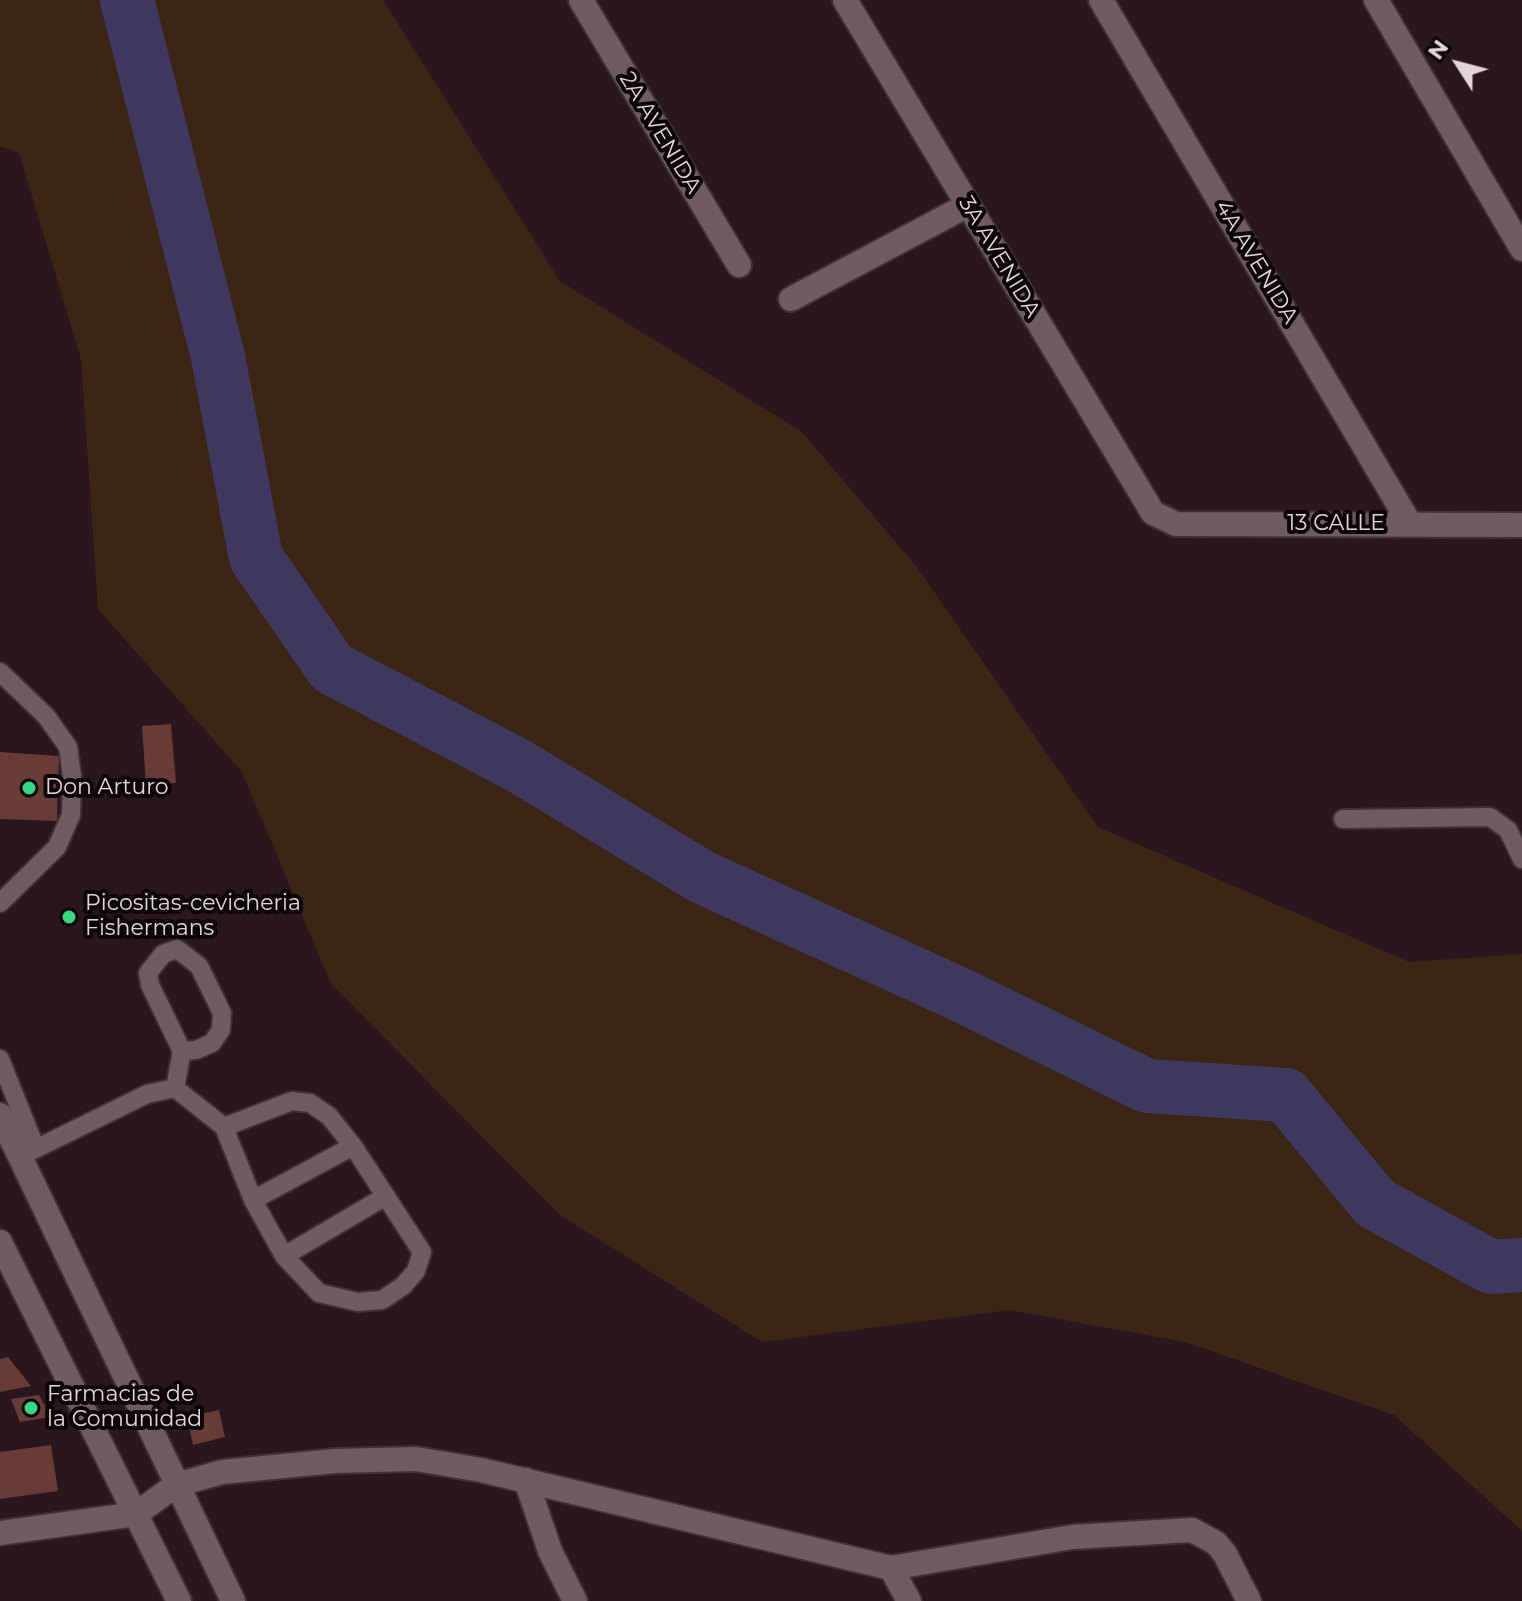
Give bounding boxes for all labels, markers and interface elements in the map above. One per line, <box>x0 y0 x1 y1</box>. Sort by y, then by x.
north arrow <box>1418 24 1498 104</box>
text: N <box>1422 34 1454 65</box>
street label: 2A AVENIDA <box>613 67 707 199</box>
street label: 3A AVENIDA <box>952 191 1046 323</box>
street label: 4A AVENIDA <box>1209 196 1303 328</box>
street label: 13 CALLE <box>1287 511 1385 537</box>
place label: Don Arturo <box>45 775 169 801</box>
marker: Don Arturo <box>20 779 38 797</box>
place label: Picositas-cevicheria Fishermans <box>85 891 301 942</box>
marker: Picositas-cevicheria Fishermans <box>60 908 78 926</box>
place label: Farmacias de la Comunidad <box>47 1382 202 1434</box>
marker: Farmacias de la Comunidad <box>22 1399 40 1417</box>

